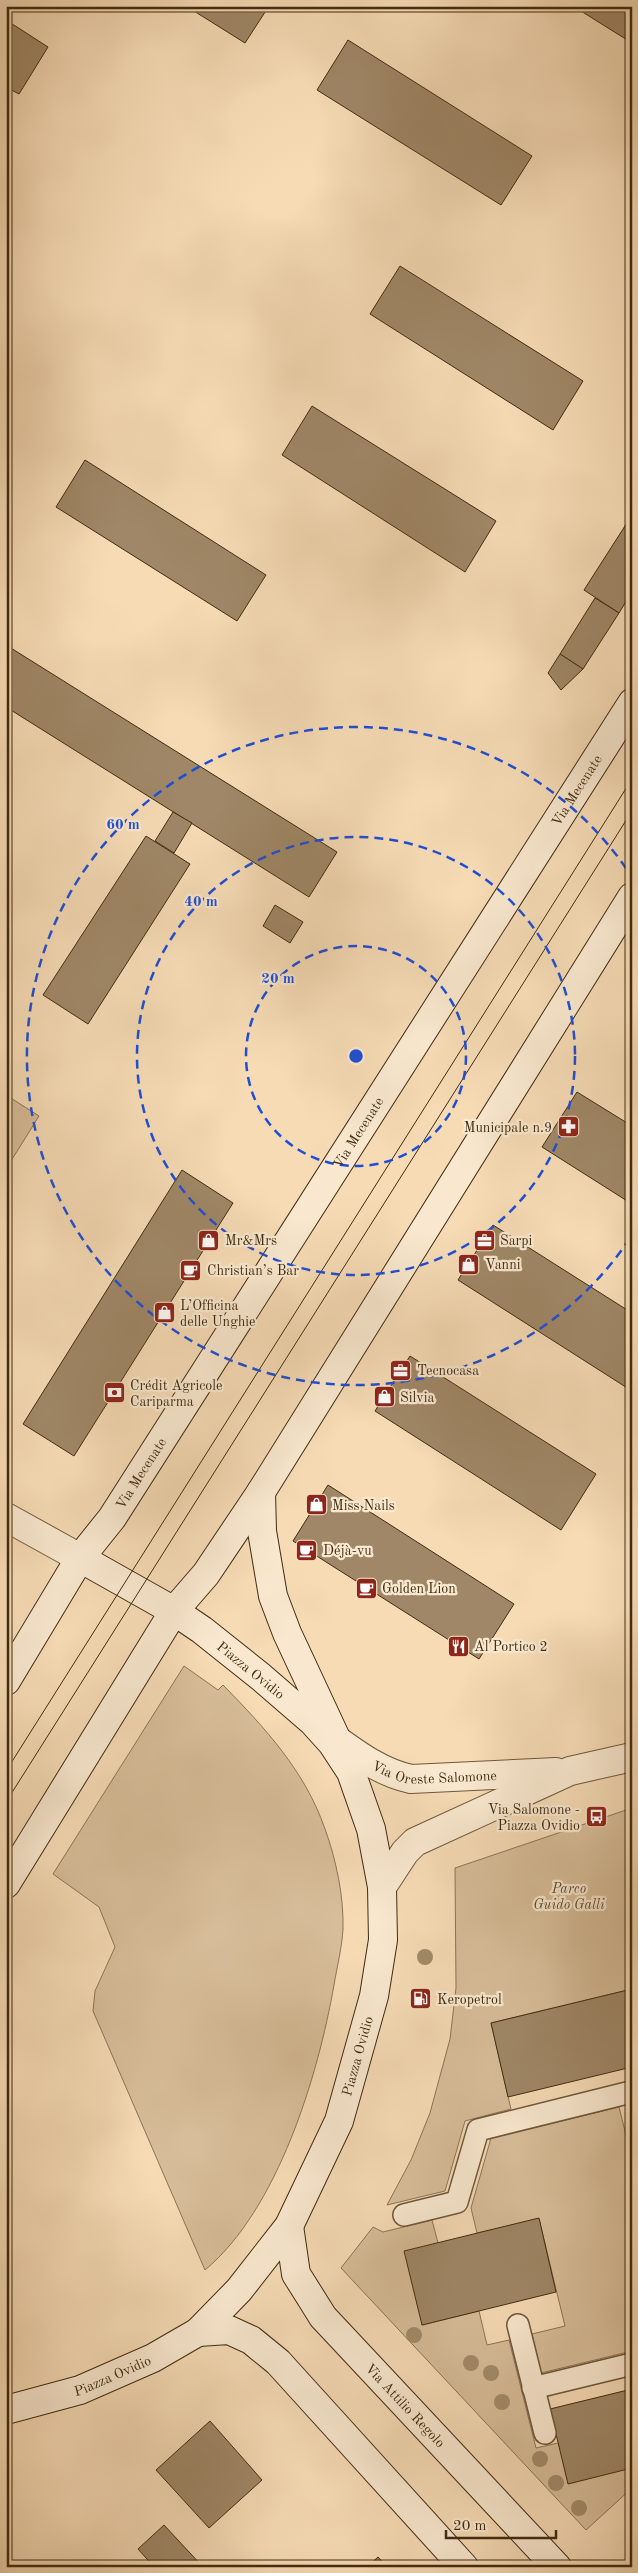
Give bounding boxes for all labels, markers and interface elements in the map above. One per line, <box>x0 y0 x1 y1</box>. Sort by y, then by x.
street label: Via Mecenate <box>549 753 605 829</box>
text: 60 m <box>106 818 140 833</box>
text: 40 m <box>184 895 218 910</box>
text: 20 m <box>261 972 295 987</box>
centre of rings <box>347 1047 365 1065</box>
street label: Via Mecenate <box>331 1095 387 1171</box>
pharmacy icon: Municipale n.9 <box>556 1115 580 1139</box>
place label: Municipale n.9 <box>464 1121 552 1135</box>
shop icon: Mr&Mrs <box>197 1228 221 1252</box>
office icon: Sarpi <box>472 1228 496 1252</box>
place label: Mr&Mrs <box>225 1234 277 1248</box>
place label: Sarpi <box>500 1234 533 1248</box>
shop icon: Vanni <box>457 1252 481 1276</box>
cafe icon: Christian’s Bar <box>179 1258 203 1282</box>
place label: Vanni <box>485 1258 521 1272</box>
place label: Christian’s Bar <box>207 1264 299 1278</box>
place label: L’Officina delle Unghie <box>180 1299 256 1329</box>
shop icon: L’Officina delle Unghie <box>152 1301 176 1325</box>
office icon: Tecnocasa <box>389 1358 413 1382</box>
place label: Tecnocasa <box>417 1364 479 1378</box>
place label: Crédit Agricole Cariparma <box>130 1379 223 1409</box>
bank icon: Crédit Agricole Cariparma <box>102 1381 126 1405</box>
shop icon: Silvia <box>372 1385 396 1409</box>
place label: Silvia <box>400 1391 434 1405</box>
street label: Via Mecenate <box>114 1436 169 1512</box>
shop icon: Miss Nails <box>304 1493 328 1517</box>
place label: Miss Nails <box>332 1499 395 1513</box>
cafe icon: Déjà-vu <box>295 1538 319 1562</box>
place label: Déjà-vu <box>323 1544 372 1558</box>
cafe icon: Golden Lion <box>354 1576 378 1600</box>
place label: Golden Lion <box>382 1582 456 1596</box>
restaurant icon: Al Portico 2 <box>446 1634 470 1658</box>
street label: Piazza Ovidio <box>214 1639 287 1702</box>
place label: Al Portico 2 <box>474 1640 548 1654</box>
street label: Via Oreste Salomone <box>369 1759 497 1787</box>
place label: Via Salomone - Piazza Ovidio <box>488 1803 580 1833</box>
bus stop icon: Via Salomone - Piazza Ovidio <box>584 1805 608 1829</box>
park label: Parco Guido Galli <box>533 1882 605 1912</box>
fuel station icon: Keropetrol <box>409 1987 433 2011</box>
place label: Keropetrol <box>437 1993 502 2007</box>
street label: Piazza Ovidio <box>340 2015 376 2098</box>
street label: Piazza Ovidio <box>73 2354 153 2399</box>
street label: Via Attilio Regolo <box>362 2361 447 2451</box>
scale bar <box>446 2508 556 2540</box>
text: 20 m <box>453 2519 487 2534</box>

